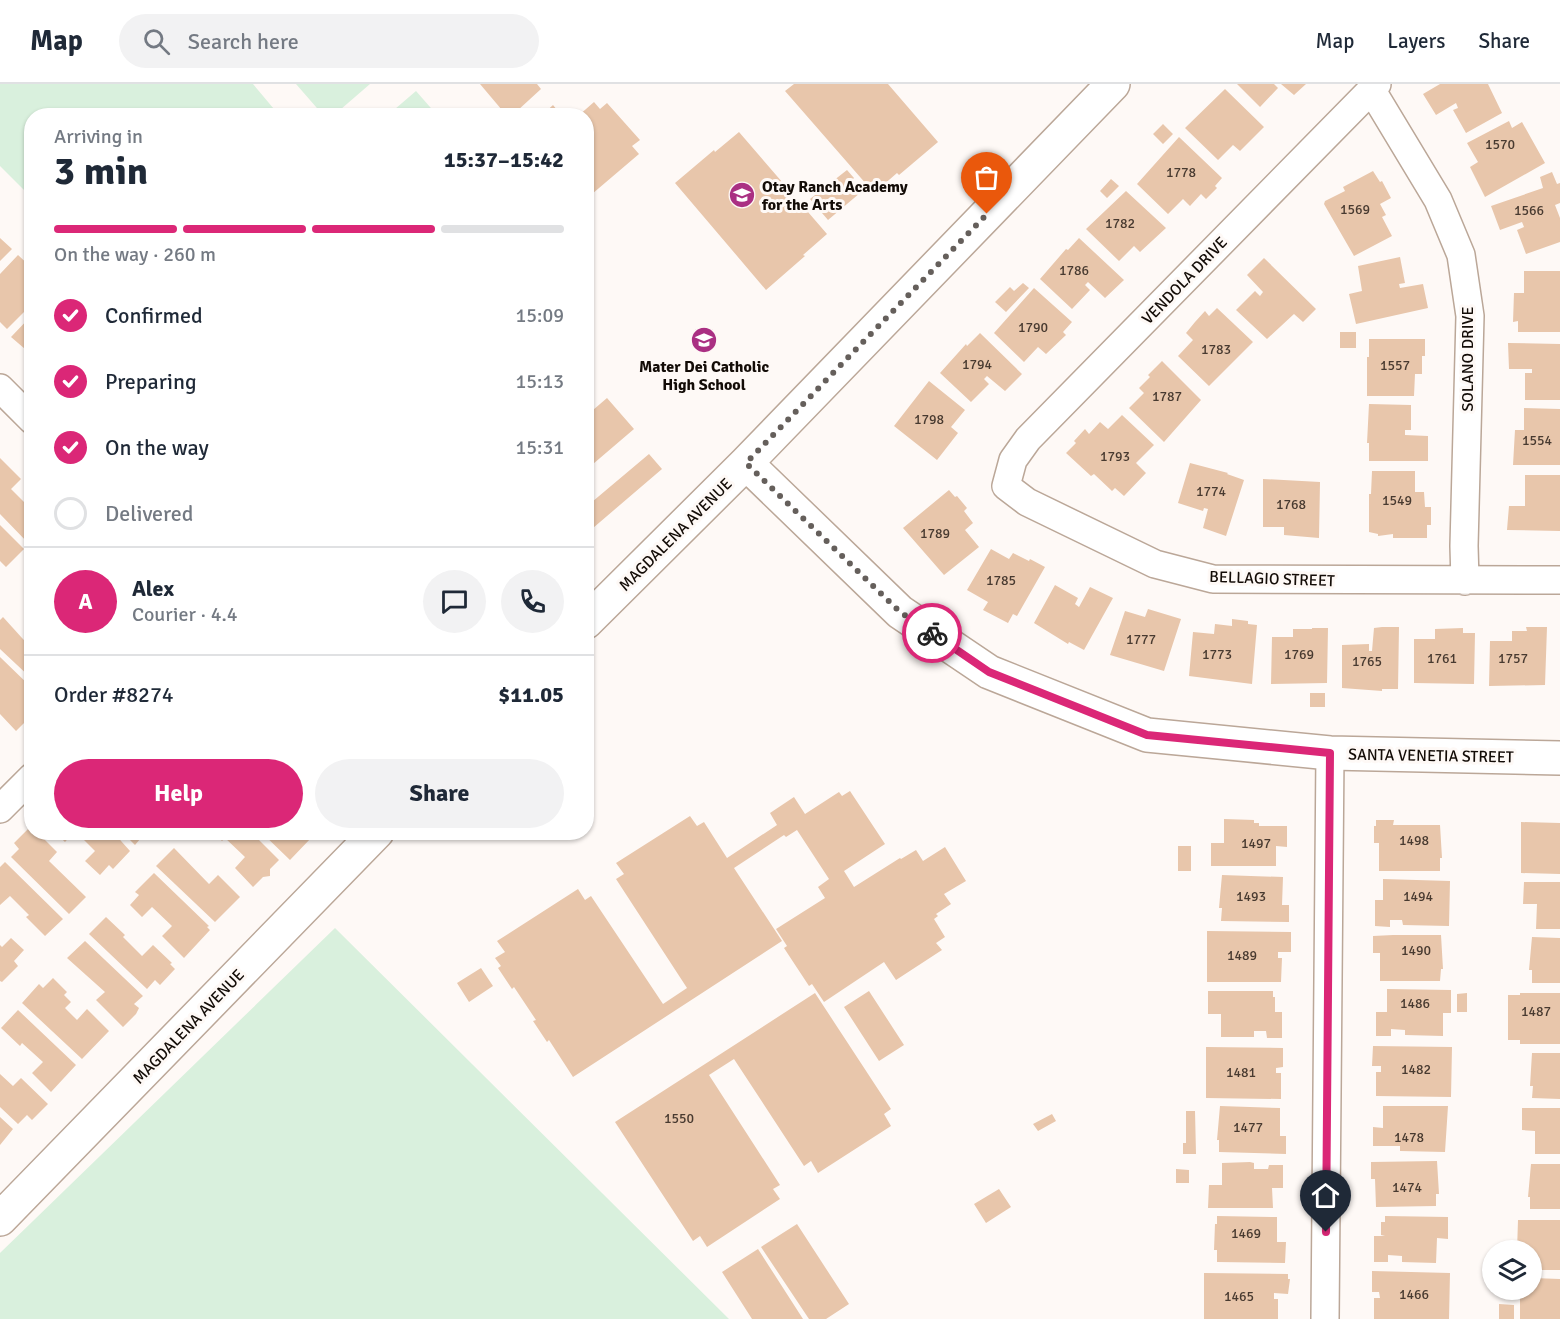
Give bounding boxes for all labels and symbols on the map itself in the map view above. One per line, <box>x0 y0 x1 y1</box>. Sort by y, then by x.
house number: 1570 <box>1485 136 1515 153</box>
pin <box>961 152 1012 214</box>
house number: 1778 <box>1166 164 1196 181</box>
place label: Otay Ranch Academy for the Arts <box>761 177 908 215</box>
school or university icon: Otay Ranch Academy for the Arts <box>727 180 757 210</box>
house number: 1569 <box>1340 201 1370 218</box>
house number: 1566 <box>1514 202 1544 219</box>
house number: 1782 <box>1105 215 1135 232</box>
street label: VENDOLA DRIVE <box>1138 233 1232 329</box>
house number: 1786 <box>1059 262 1089 279</box>
street label: SOLANO DRIVE <box>1458 306 1478 412</box>
house number: 1790 <box>1018 319 1048 336</box>
school or university icon: Mater Dei Catholic High School <box>689 325 719 355</box>
house number: 1783 <box>1201 341 1231 358</box>
house number: 1794 <box>962 356 993 373</box>
place label: Mater Dei Catholic High School <box>639 357 769 395</box>
house number: 1557 <box>1380 357 1410 374</box>
house number: 1787 <box>1152 388 1182 405</box>
house number: 1798 <box>914 411 944 428</box>
house number: 1554 <box>1522 432 1553 449</box>
house number: 1793 <box>1100 448 1130 465</box>
street label: MAGDALENA AVENUE <box>615 474 737 596</box>
house number: 1774 <box>1196 483 1227 500</box>
house number: 1549 <box>1382 492 1412 509</box>
house number: 1768 <box>1276 496 1306 513</box>
house number: 1789 <box>920 525 950 542</box>
street label: BELLAGIO STREET <box>1209 567 1335 591</box>
house number: 1785 <box>986 572 1016 589</box>
courier <box>902 603 962 663</box>
house number: 1777 <box>1126 631 1156 648</box>
house number: 1773 <box>1202 646 1232 663</box>
house number: 1769 <box>1284 646 1314 663</box>
house number: 1761 <box>1427 650 1457 667</box>
house number: 1757 <box>1498 650 1528 667</box>
house number: 1765 <box>1352 653 1382 670</box>
street label: SANTA VENETIA STREET <box>1348 745 1514 767</box>
house number: 1498 <box>1399 832 1429 849</box>
house number: 1497 <box>1241 835 1271 852</box>
house number: 1493 <box>1236 888 1266 905</box>
house number: 1494 <box>1403 888 1434 905</box>
house number: 1490 <box>1401 942 1431 959</box>
house number: 1489 <box>1227 947 1257 964</box>
street label: MAGDALENA AVENUE <box>129 965 249 1088</box>
house number: 1486 <box>1400 995 1430 1012</box>
house number: 1487 <box>1521 1003 1551 1020</box>
house number: 1482 <box>1401 1061 1431 1078</box>
house number: 1481 <box>1226 1064 1256 1081</box>
house number: 1550 <box>664 1110 694 1127</box>
house number: 1477 <box>1233 1119 1263 1136</box>
house number: 1478 <box>1394 1129 1424 1146</box>
pin <box>1300 1170 1351 1232</box>
house number: 1474 <box>1392 1179 1423 1196</box>
house number: 1469 <box>1231 1225 1261 1242</box>
house number: 1466 <box>1399 1286 1429 1303</box>
house number: 1465 <box>1224 1288 1254 1305</box>

